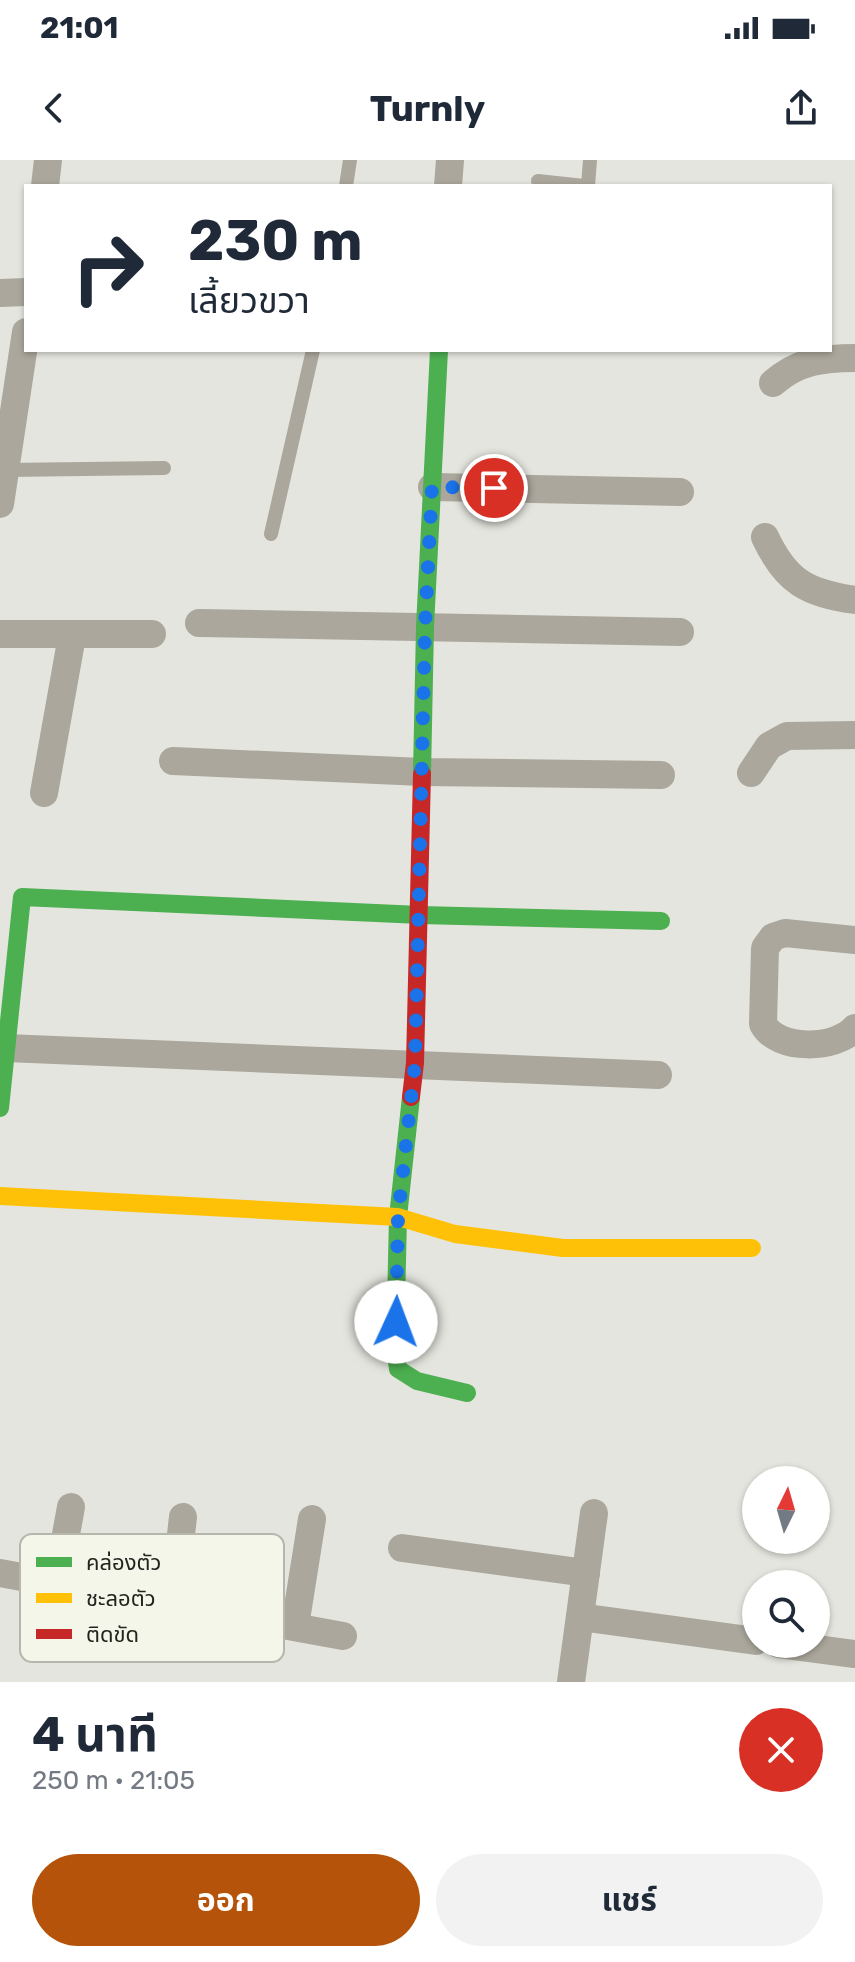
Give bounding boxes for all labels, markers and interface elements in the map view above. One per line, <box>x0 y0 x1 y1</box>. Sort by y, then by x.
text: 21:01 <box>40 10 118 46</box>
icon: back <box>32 86 76 130</box>
icon: share <box>779 86 823 130</box>
text: Turnly <box>370 87 485 130</box>
text: 230 m <box>188 208 363 274</box>
icon: right <box>56 216 160 320</box>
text: เลี้ยวขวา <box>188 279 310 322</box>
pin <box>460 454 528 522</box>
icon: arrive <box>472 466 516 510</box>
position arrow <box>354 1280 438 1364</box>
north arrow <box>742 1466 830 1554</box>
map controls <box>742 1466 830 1658</box>
legend <box>20 1534 284 1662</box>
text: คล่องตัว <box>86 1549 161 1576</box>
button: search <box>742 1570 830 1658</box>
text: ชะลอตัว <box>86 1585 156 1612</box>
text: ติดขัด <box>86 1621 139 1648</box>
text: 4 นาที <box>32 1706 158 1763</box>
button: close <box>739 1708 823 1792</box>
text: 250 m · 21:05 <box>32 1765 195 1796</box>
button: ออก <box>32 1854 420 1946</box>
button: แชร์ <box>436 1854 823 1946</box>

